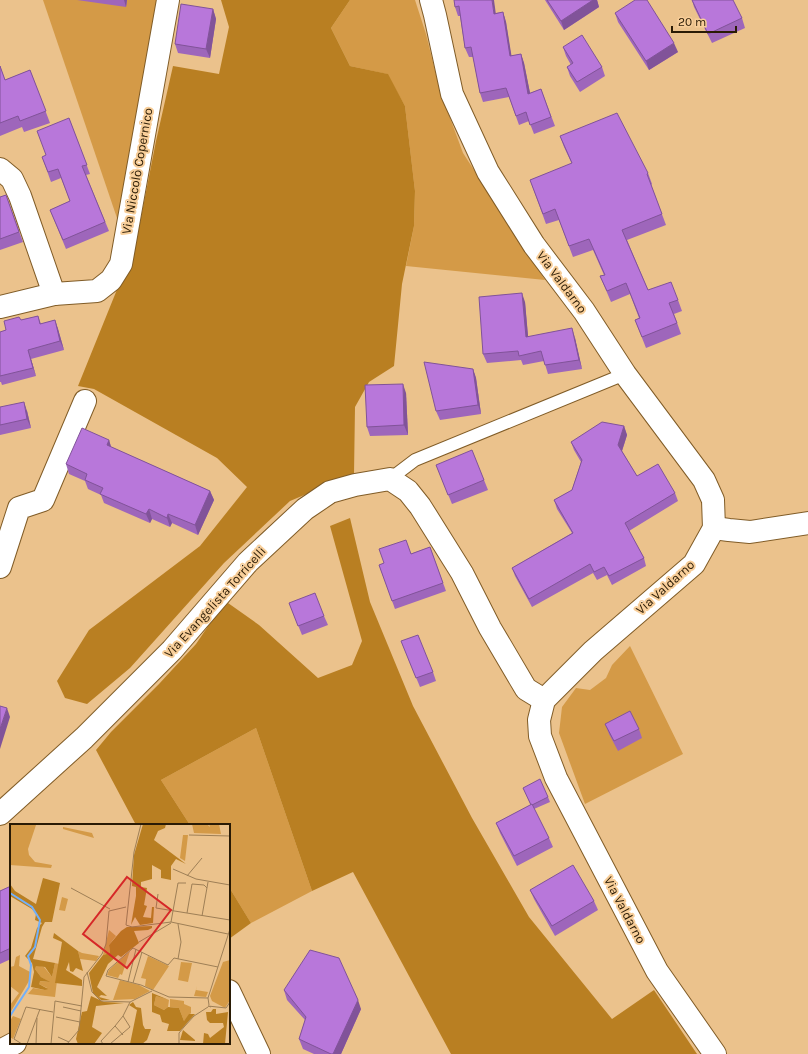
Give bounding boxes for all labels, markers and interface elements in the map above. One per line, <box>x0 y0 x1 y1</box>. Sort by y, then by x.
scale bar <box>672 8 736 34</box>
text: 20 m <box>678 15 706 29</box>
street label: Via Niccolò Copernico <box>118 107 156 235</box>
street label: Via Valdarno <box>534 248 590 316</box>
street label: Via Evangelista Torricelli <box>161 543 269 661</box>
street label: Via Valdarno <box>633 557 697 617</box>
inset map <box>10 824 230 1044</box>
street label: Via Valdarno <box>601 874 649 946</box>

